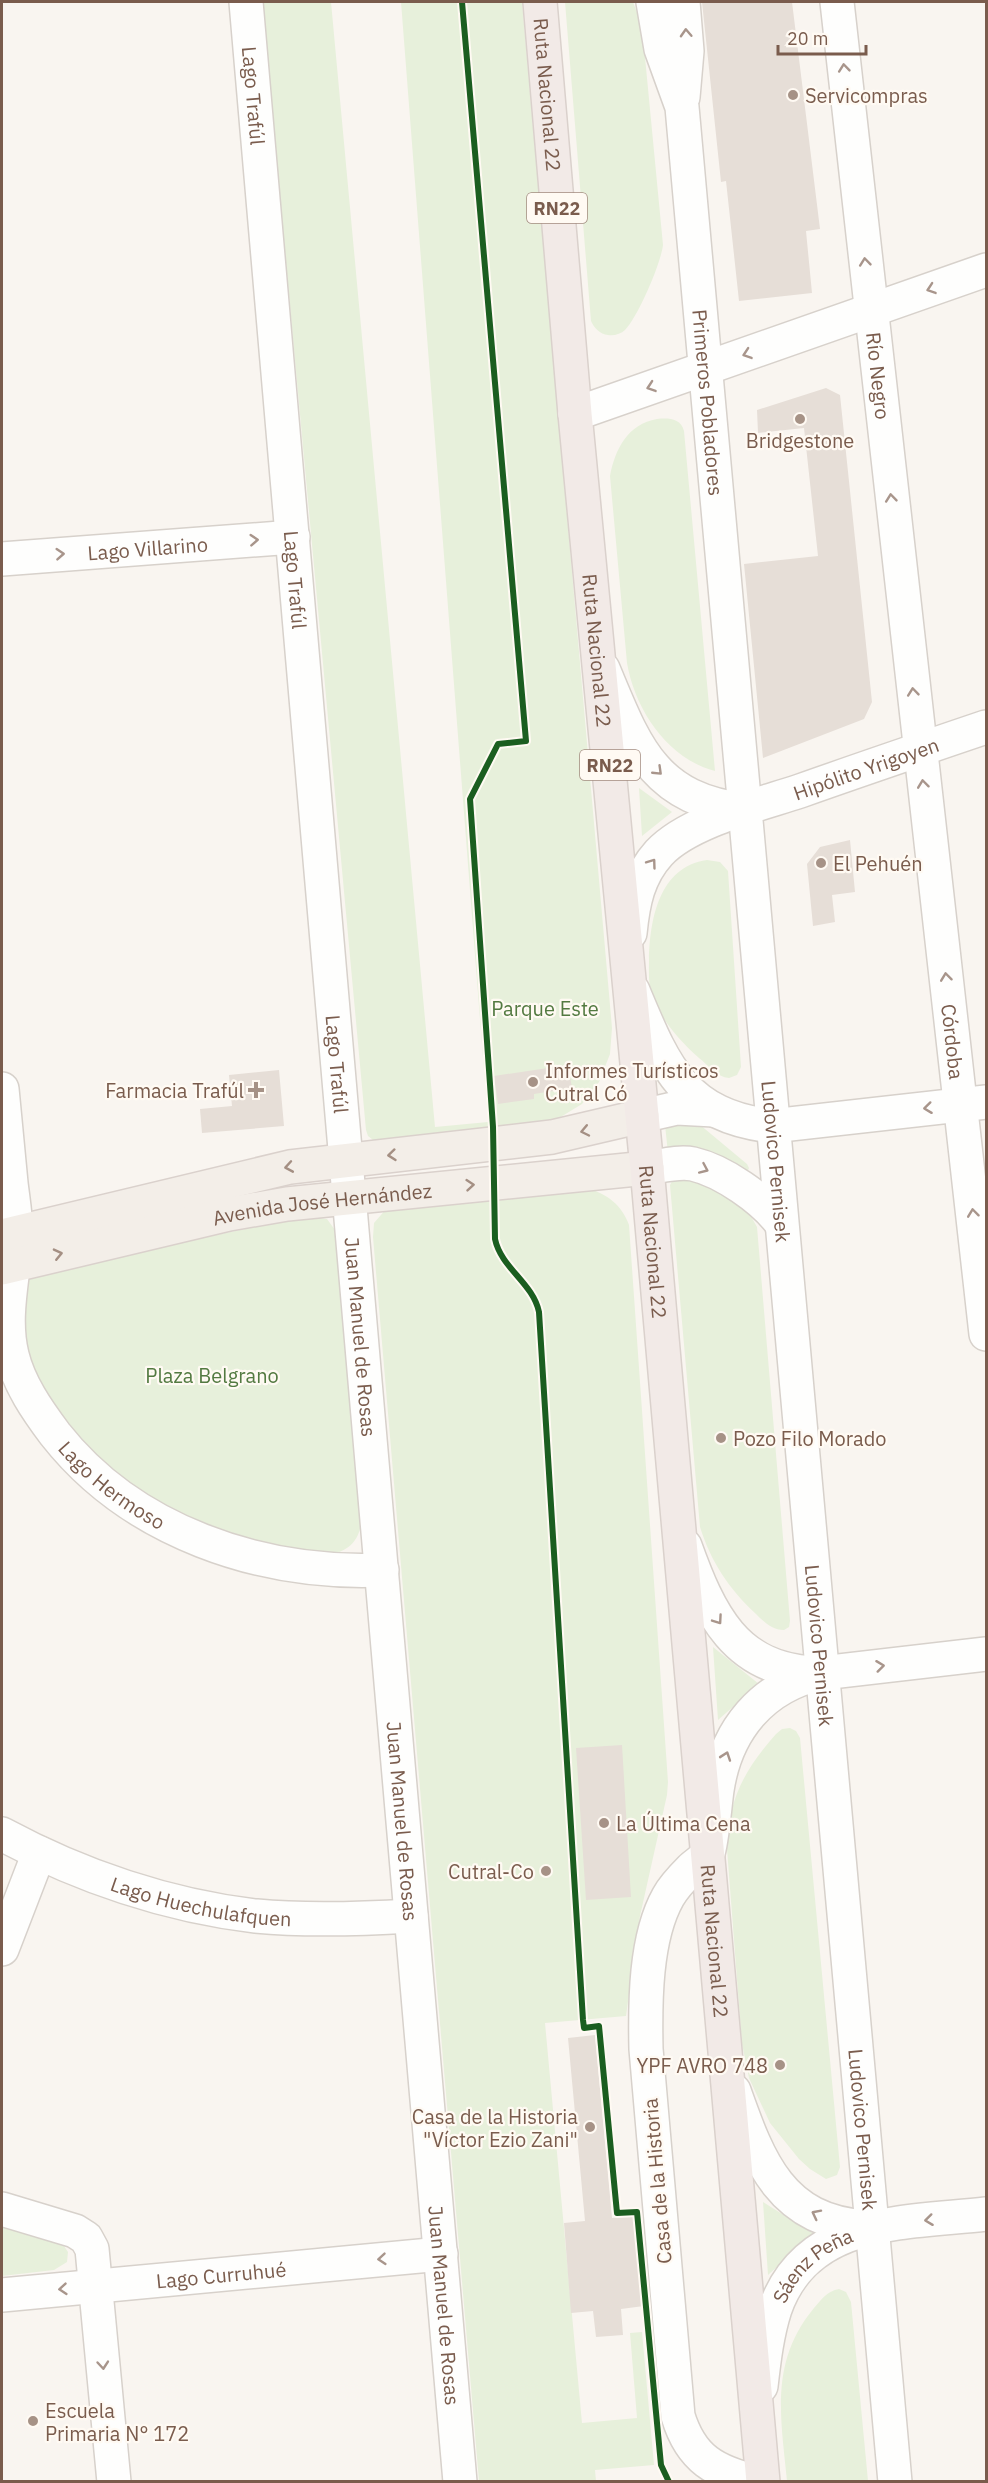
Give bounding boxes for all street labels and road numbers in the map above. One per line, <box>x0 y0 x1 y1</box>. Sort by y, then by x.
street label: Ruta Nacional 22 <box>528 17 568 173</box>
street label: Lago Trafúl <box>236 45 272 146</box>
road number: RN22 <box>527 193 587 223</box>
street label: Primeros Pobladores <box>687 308 730 497</box>
street label: Río Negro <box>860 330 897 421</box>
street label: Lago Trafúl <box>278 529 314 630</box>
street label: Lago Villarino <box>86 530 209 566</box>
street label: Ruta Nacional 22 <box>577 573 618 728</box>
street label: Hipólito Yrigoyen <box>789 730 942 806</box>
road number: RN22 <box>580 750 640 780</box>
street label: Córdoba <box>936 1002 971 1081</box>
street label: Lago Trafúl <box>320 1014 355 1114</box>
street label: Ludovico Pernisek <box>756 1079 797 1244</box>
street label: Ruta Nacional 22 <box>633 1164 674 1320</box>
street label: Avenida José Hernández <box>209 1176 433 1231</box>
street label: Juan Manuel de Rosas <box>339 1236 383 1438</box>
street label: Lago Hermoso <box>53 1435 170 1535</box>
street label: Ludovico Pernisek <box>799 1563 841 1728</box>
street label: Juan Manuel de Rosas <box>381 1720 425 1922</box>
street label: Ruta Nacional 22 <box>695 1863 735 2019</box>
street label: Lago Huechulafquen <box>107 1870 292 1932</box>
street label: Ludovico Pernisek <box>843 2047 884 2212</box>
street label: Casa de la Historia <box>636 2097 678 2265</box>
street label: Juan Manuel de Rosas <box>423 2204 467 2406</box>
street label: Sáenz Peña <box>765 2221 857 2307</box>
street label: Lago Curruhué <box>155 2255 287 2294</box>

